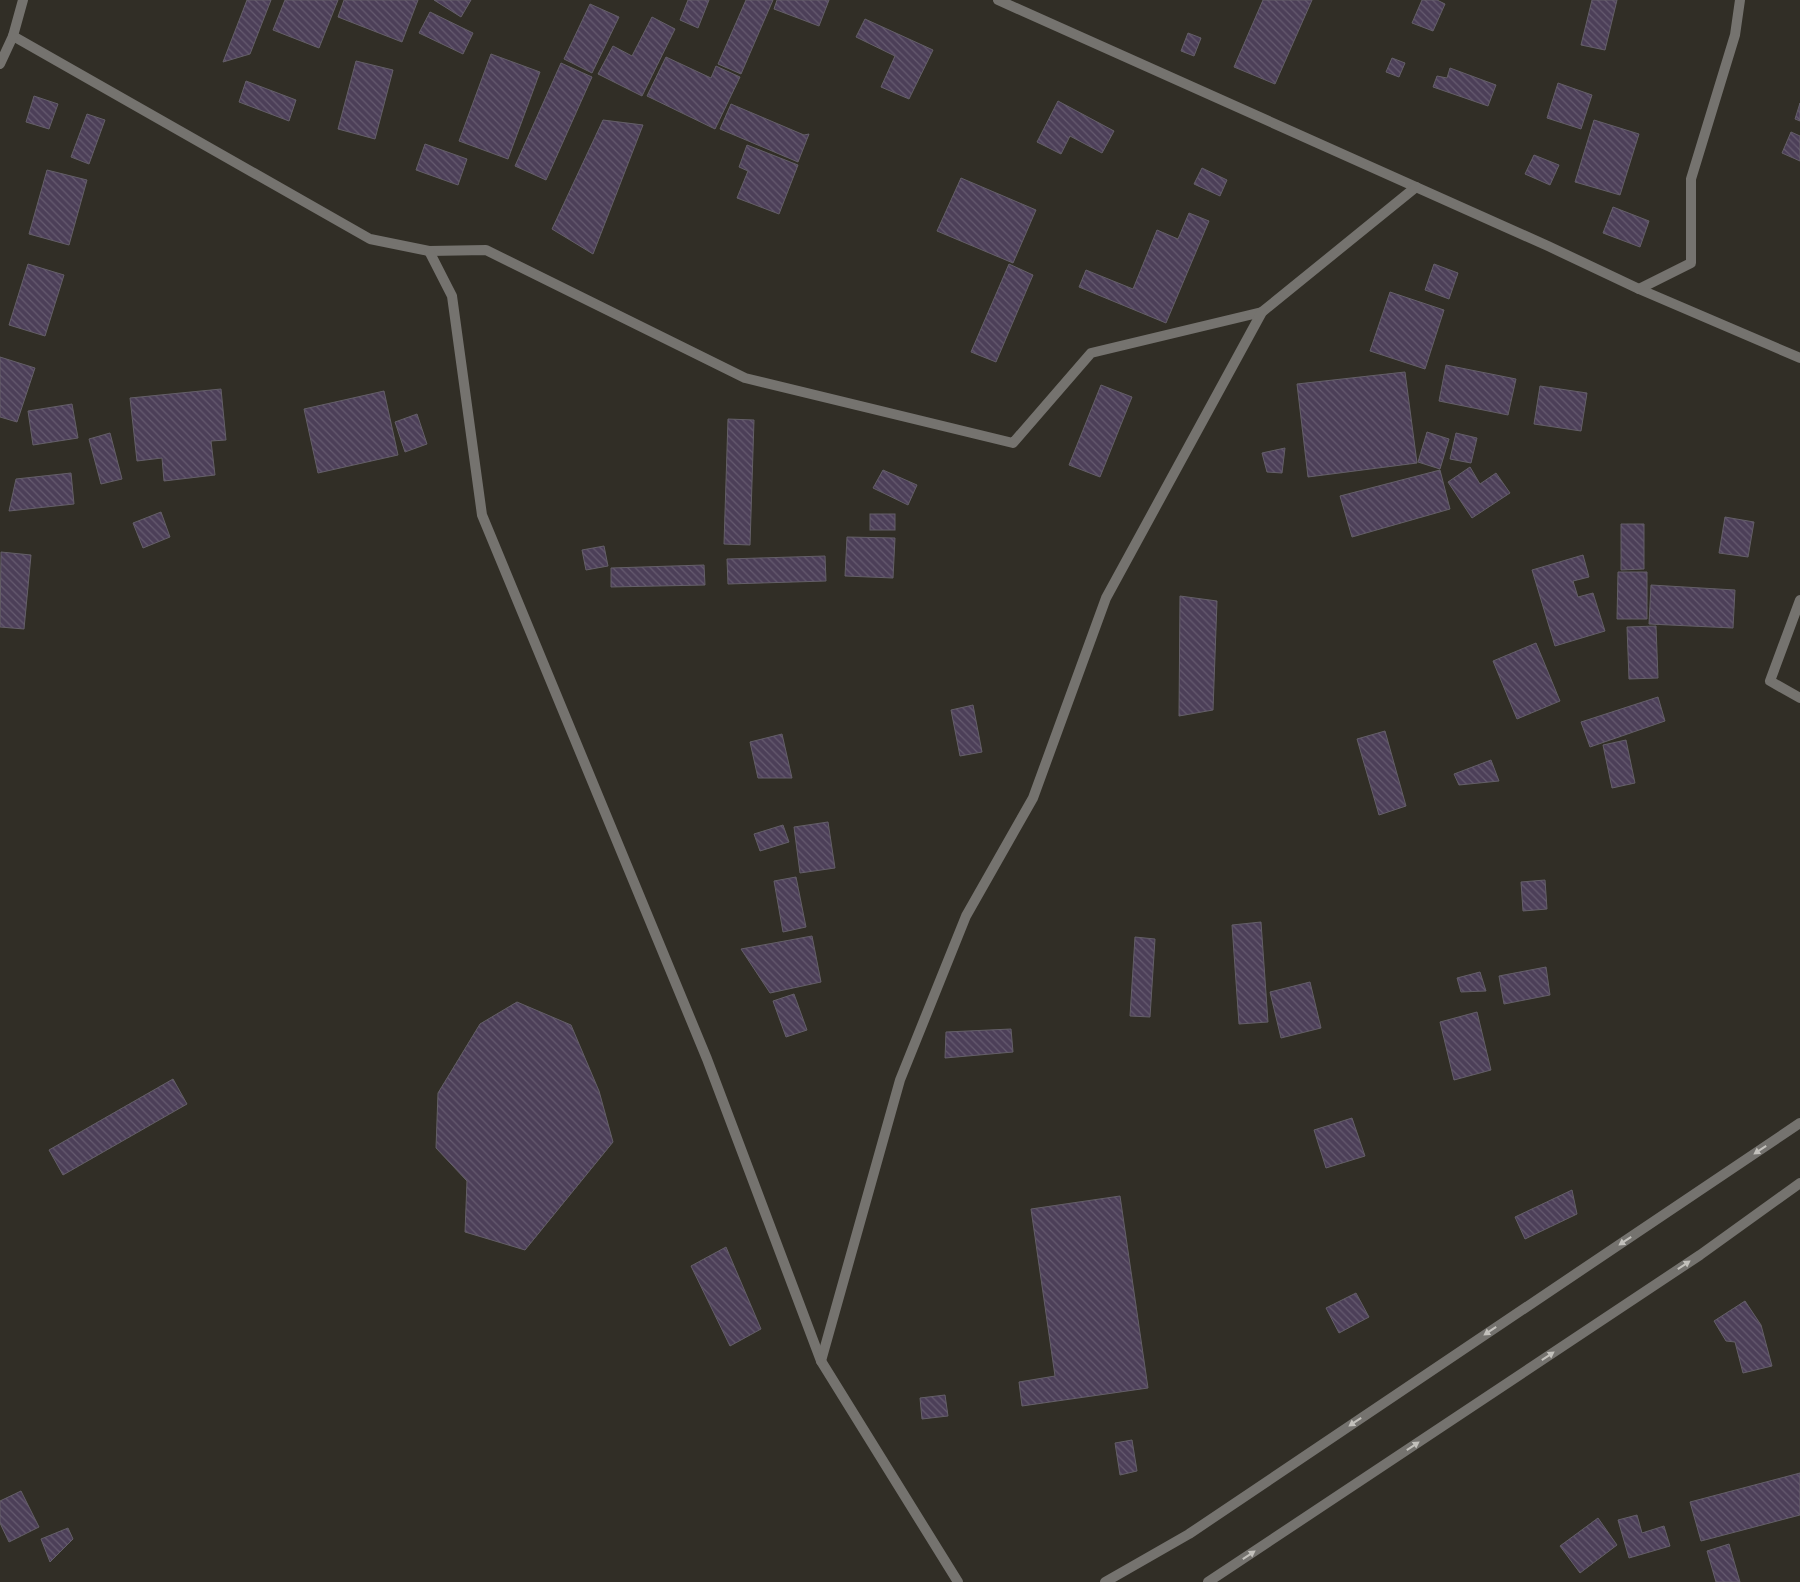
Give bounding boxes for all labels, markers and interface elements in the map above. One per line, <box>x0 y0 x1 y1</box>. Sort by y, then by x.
one-way arrow <box>1753 1145 1766 1155</box>
one-way arrow <box>1618 1236 1632 1245</box>
one-way arrow <box>1677 1261 1690 1270</box>
one-way arrow <box>1483 1327 1497 1336</box>
one-way arrow <box>1542 1351 1555 1360</box>
one-way arrow <box>1348 1417 1362 1427</box>
one-way arrow <box>1406 1441 1420 1450</box>
one-way arrow <box>1242 1550 1255 1560</box>

